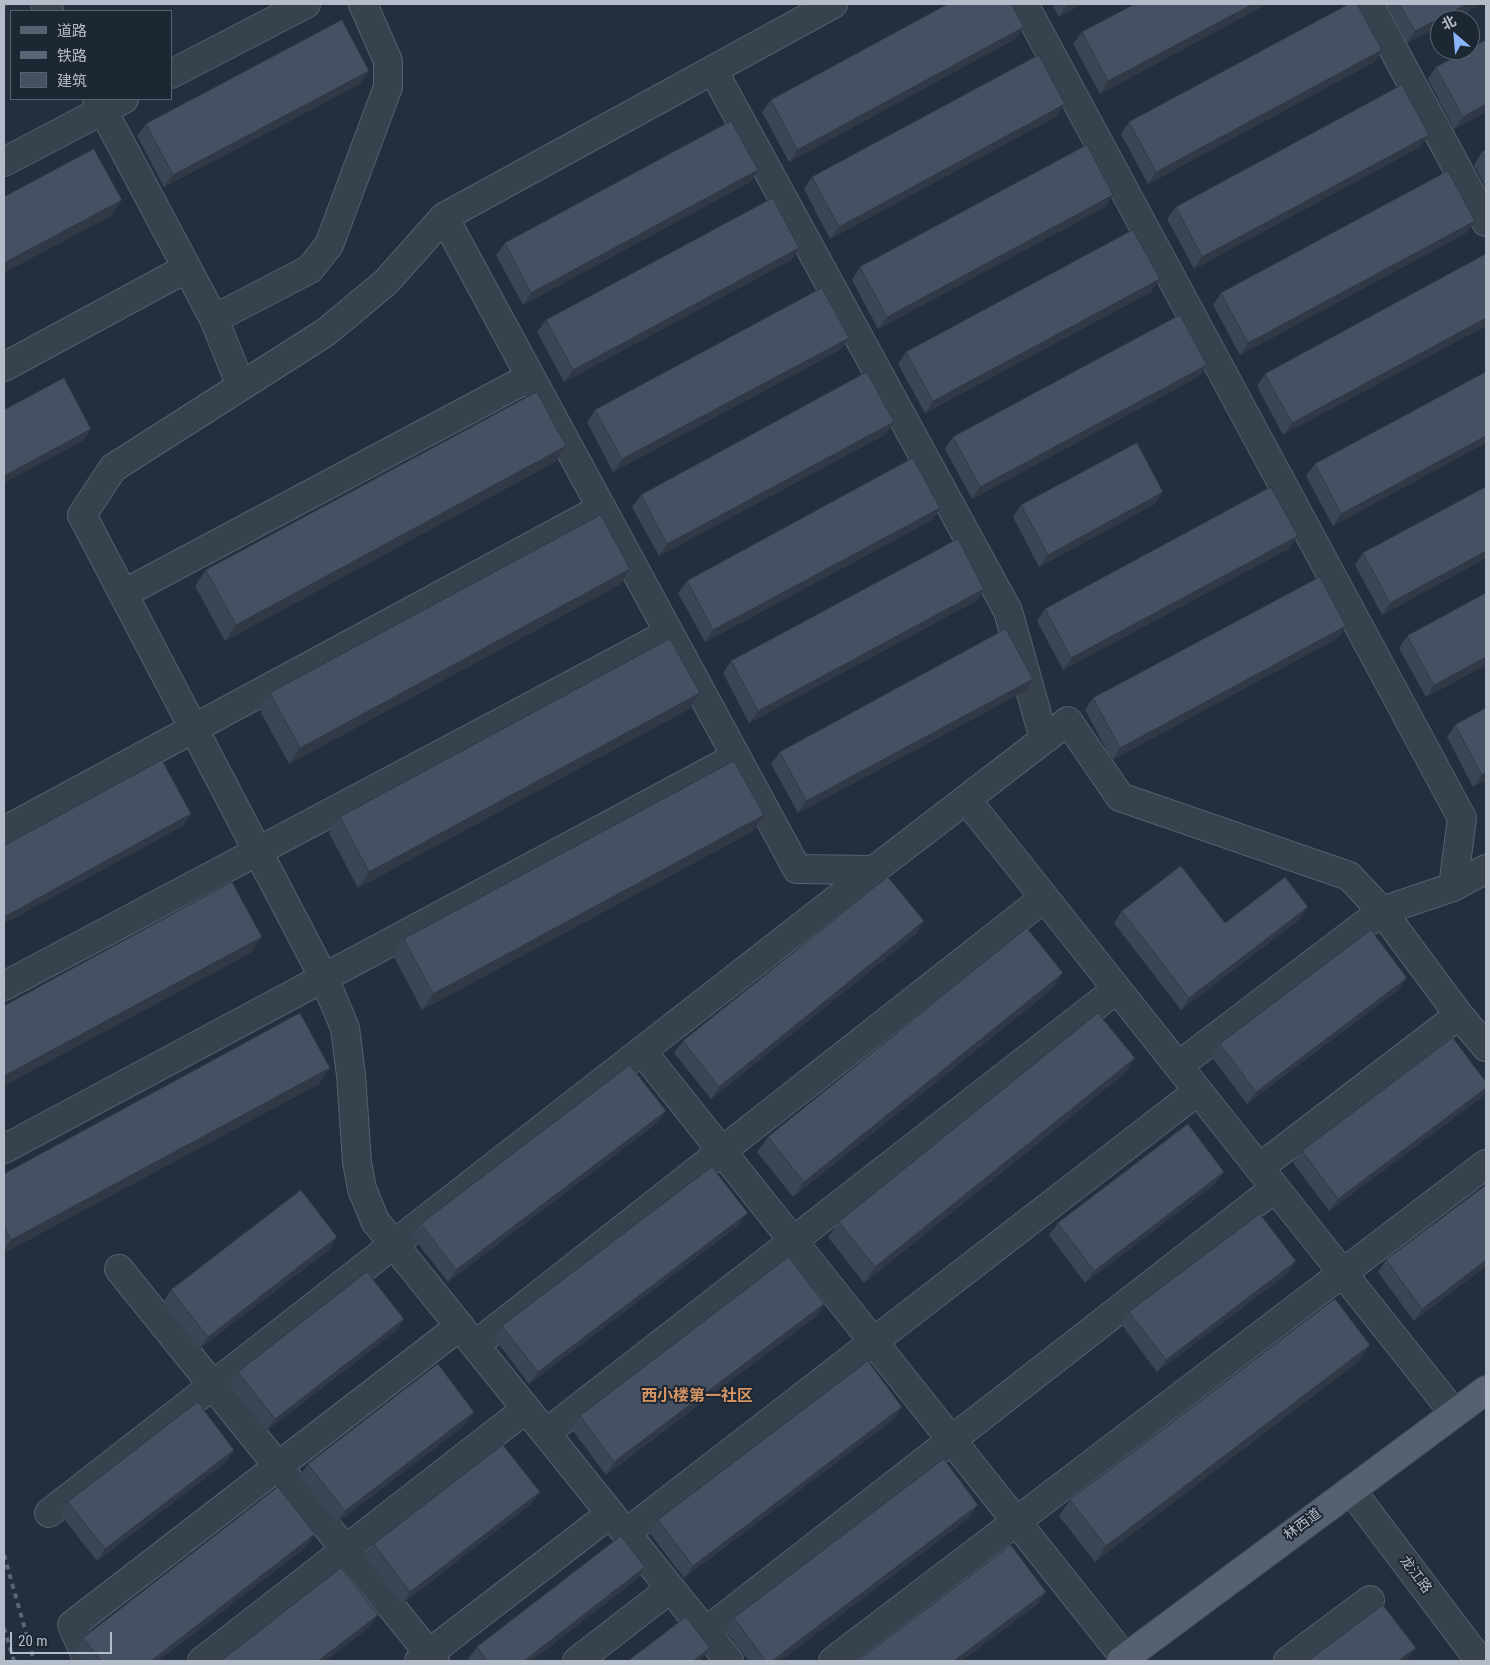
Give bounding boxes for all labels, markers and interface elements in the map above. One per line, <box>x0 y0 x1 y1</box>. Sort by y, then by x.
legend <box>10 10 172 100</box>
north arrow <box>1430 10 1480 60</box>
text: 北 <box>1439 12 1459 33</box>
text: 道路 <box>57 22 87 40</box>
text: 铁路 <box>57 47 87 65</box>
text: 建筑 <box>57 72 87 90</box>
district label: 西小楼第一社区 <box>641 1387 753 1407</box>
street label: 林西道 <box>1281 1506 1325 1544</box>
street label: 龙江路 <box>1396 1553 1434 1597</box>
scale bar <box>12 1622 115 1654</box>
text: 20 m <box>18 1632 48 1650</box>

